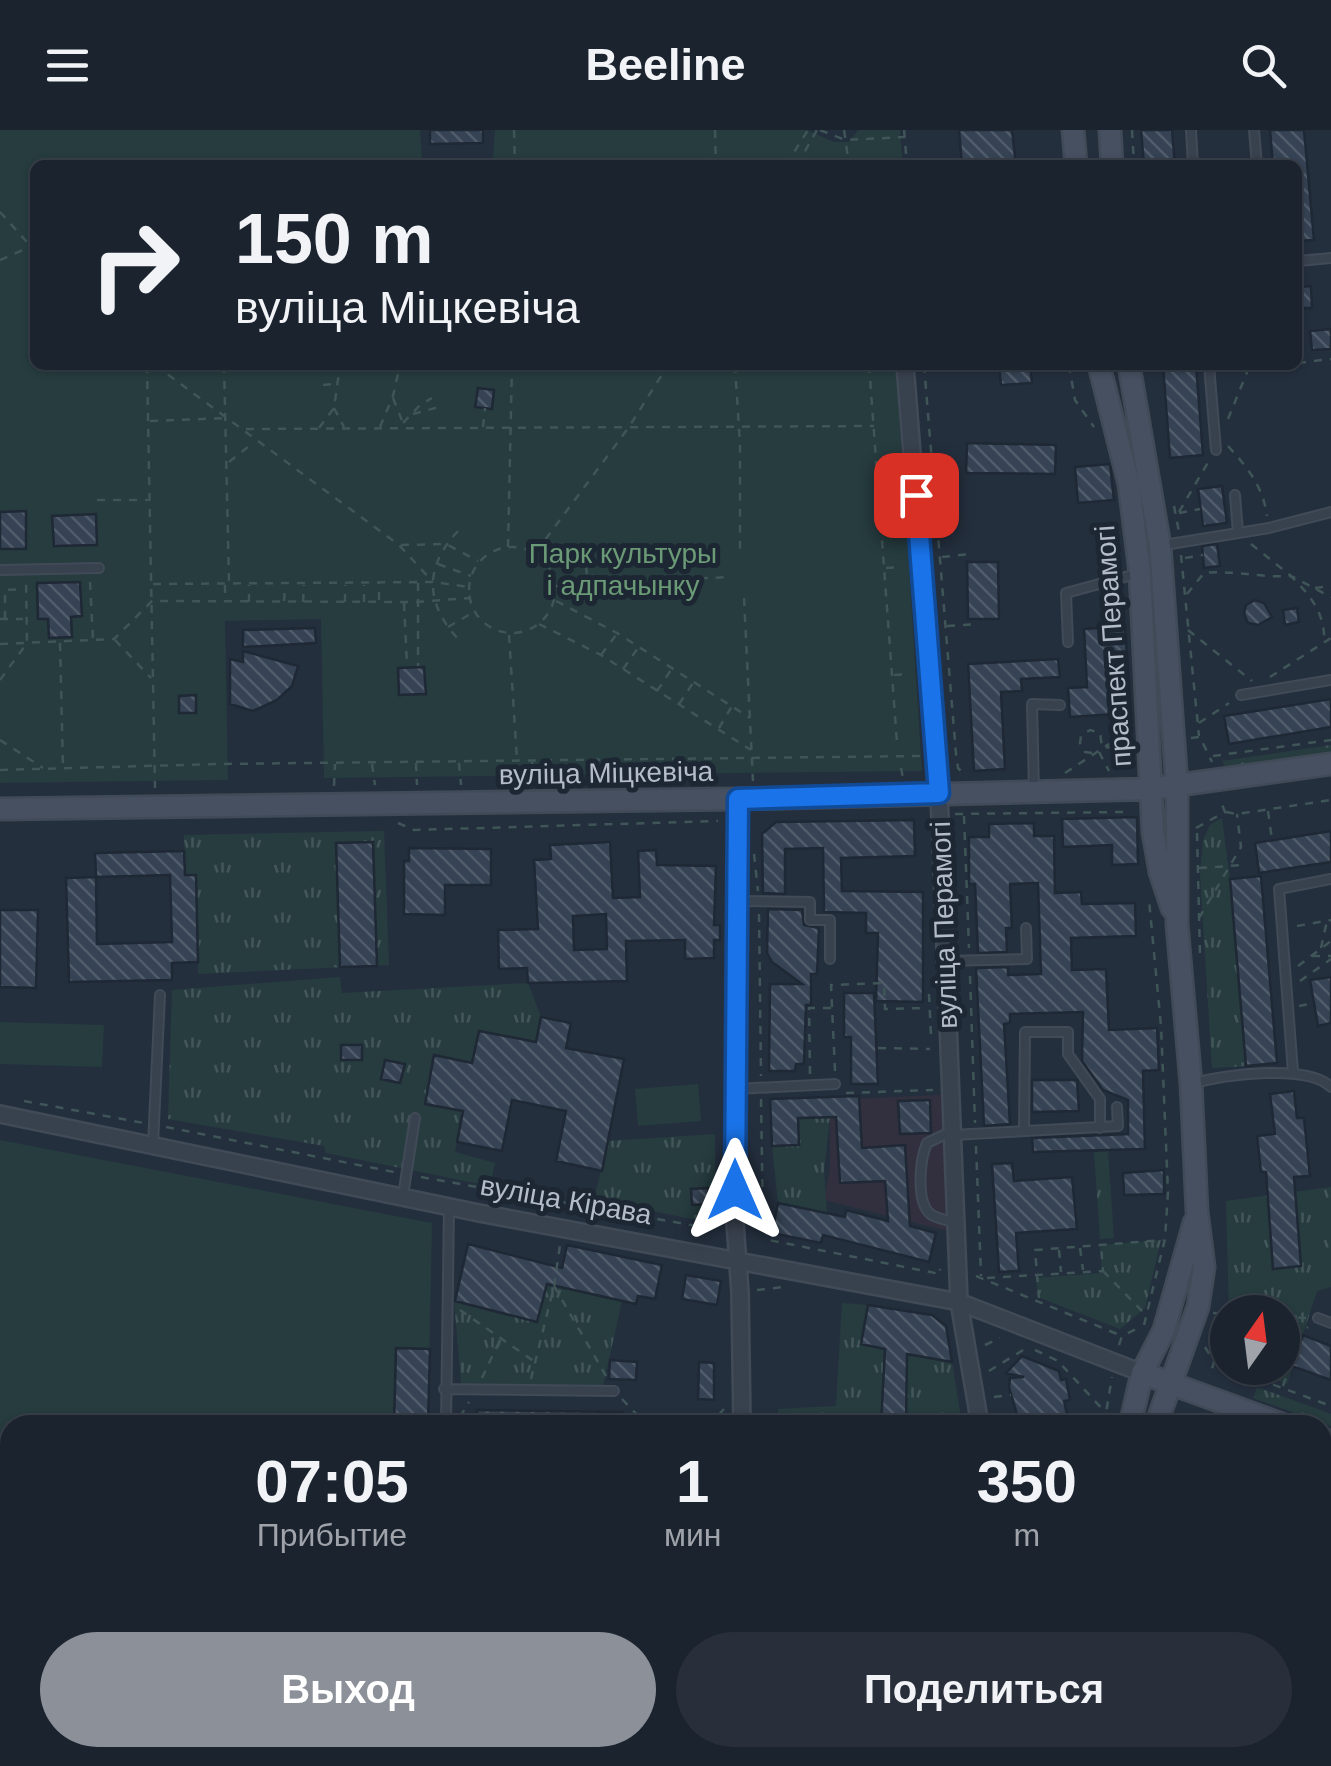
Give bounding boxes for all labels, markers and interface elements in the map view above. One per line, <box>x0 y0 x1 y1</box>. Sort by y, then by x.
icon: menu <box>40 38 95 93</box>
icon: search <box>1236 38 1291 93</box>
text: Beeline <box>585 39 746 90</box>
icon: right <box>70 200 200 330</box>
text: 150 m <box>235 200 433 278</box>
text: вуліца Міцкевіча <box>235 282 580 333</box>
pin <box>874 453 959 538</box>
icon: arrive <box>889 468 944 523</box>
street label: праспект Перамогі <box>1089 524 1137 768</box>
park label: Парк культуры і адпачынку <box>529 538 717 601</box>
street label: вуліца Міцкевіча <box>498 756 714 790</box>
street label: вуліца Перамогі <box>925 821 963 1029</box>
position arrow <box>683 1138 787 1242</box>
street label: вуліца Кірава <box>478 1170 654 1230</box>
north arrow <box>1210 1295 1300 1385</box>
map controls <box>1210 1295 1300 1385</box>
text: 07:05 <box>255 1448 409 1515</box>
text: 1 <box>676 1448 709 1515</box>
text: 350 <box>977 1448 1077 1515</box>
text: Прибытие <box>257 1517 407 1553</box>
text: мин <box>664 1517 721 1553</box>
text: m <box>1013 1517 1040 1553</box>
button: Выход <box>40 1632 656 1747</box>
button: Поделиться <box>676 1632 1292 1747</box>

